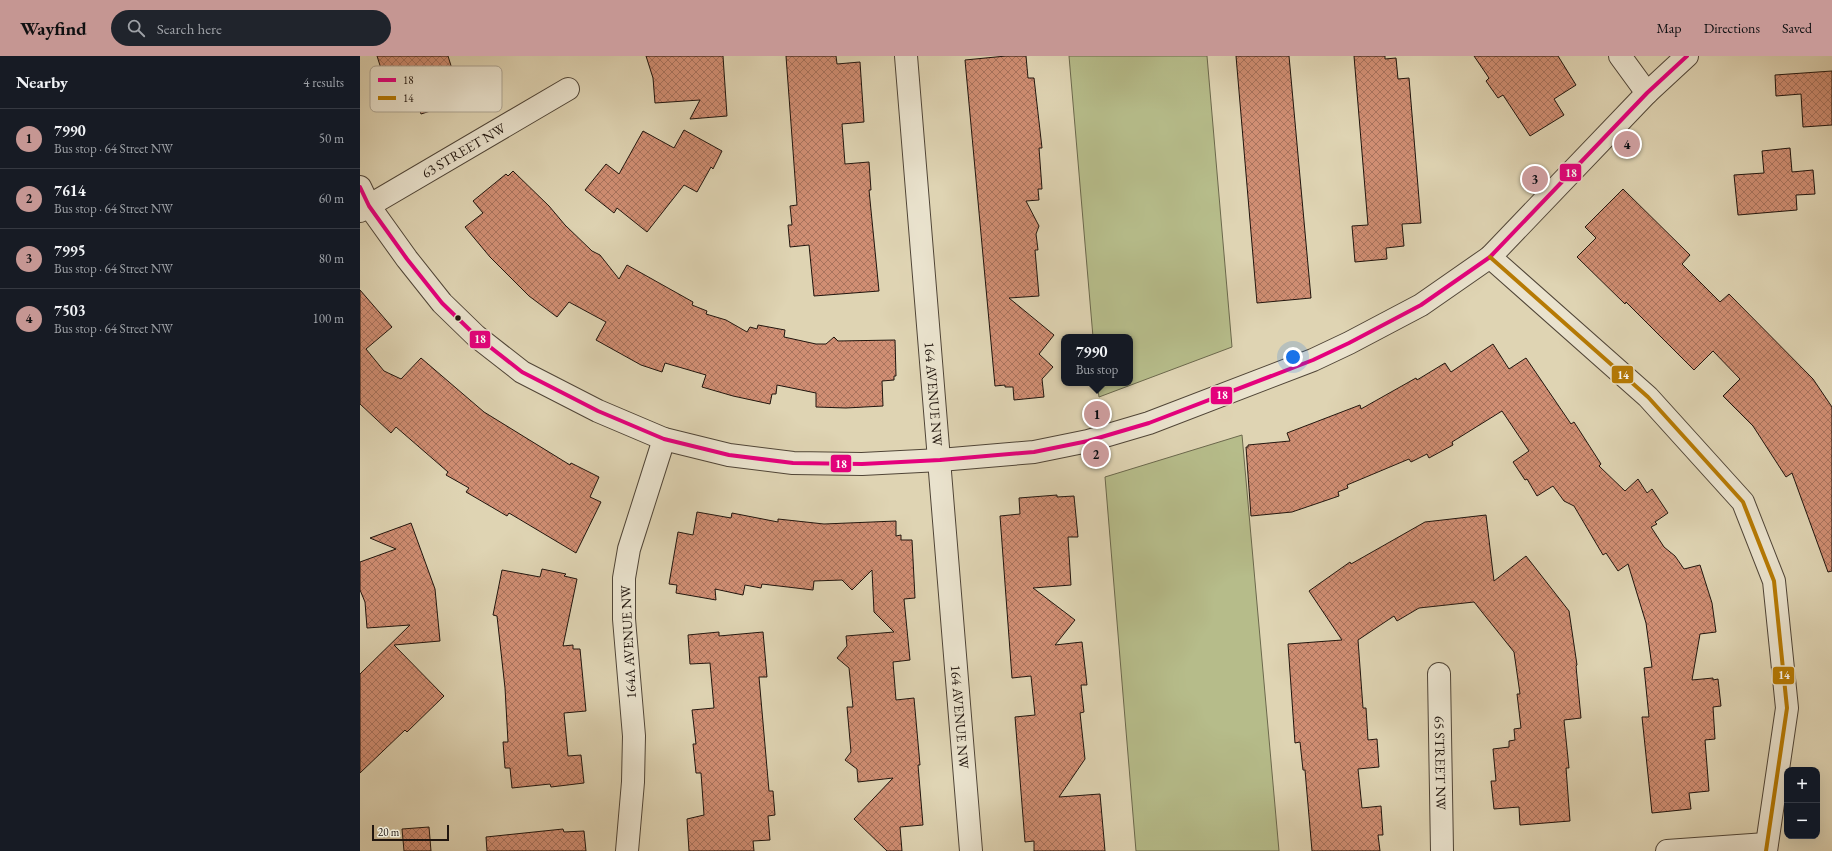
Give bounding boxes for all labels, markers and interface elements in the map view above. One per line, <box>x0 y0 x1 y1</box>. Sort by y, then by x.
search box <box>111 10 391 46</box>
text: Wayfind <box>20 16 87 41</box>
icon: search <box>125 17 147 39</box>
text: Search here <box>157 19 222 38</box>
text: Map <box>1656 19 1682 37</box>
text: Directions <box>1704 19 1760 37</box>
text: Saved <box>1782 19 1812 37</box>
legend <box>370 66 502 112</box>
text: Nearby <box>16 71 68 93</box>
text: 18 <box>403 73 414 87</box>
text: 4 results <box>303 74 344 91</box>
text: 14 <box>403 91 414 105</box>
street label: 63 STREET NW <box>418 118 510 182</box>
text: 7990 <box>54 121 86 140</box>
pin: 4 <box>1614 129 1640 159</box>
text: 1 <box>26 130 32 147</box>
text: 50 m <box>319 130 344 147</box>
text: Bus stop · 64 Street NW <box>54 140 173 157</box>
line badge: 18 <box>1559 163 1582 182</box>
pin: 3 <box>1522 164 1548 194</box>
text: 18 <box>1565 166 1577 180</box>
text: 7614 <box>54 181 86 200</box>
text: 2 <box>26 190 32 207</box>
text: 60 m <box>319 190 344 207</box>
text: Bus stop · 64 Street NW <box>54 200 173 217</box>
text: 7995 <box>54 241 86 260</box>
text: 3 <box>26 250 32 267</box>
text: 80 m <box>319 250 344 267</box>
text: Bus stop · 64 Street NW <box>54 260 173 277</box>
text: 7503 <box>54 301 86 320</box>
text: 4 <box>26 310 32 327</box>
text: 100 m <box>313 310 344 327</box>
unlabelled marker <box>453 313 463 323</box>
text: Bus stop · 64 Street NW <box>54 320 173 337</box>
line badge: 18 <box>469 330 491 349</box>
text: 18 <box>474 332 486 346</box>
popup <box>1061 334 1133 386</box>
street label: 164 AVENUE NW <box>920 341 947 448</box>
text: 7990 <box>1076 342 1107 361</box>
your location <box>1283 347 1303 367</box>
text: Bus stop <box>1076 361 1118 378</box>
line badge: 14 <box>1611 365 1634 384</box>
text: 14 <box>1617 368 1629 382</box>
line badge: 18 <box>1210 386 1233 405</box>
text: 18 <box>1216 388 1228 402</box>
pin: 1 <box>1084 399 1110 429</box>
pin: 2 <box>1083 439 1109 469</box>
line badge: 18 <box>830 454 852 473</box>
text: 18 <box>835 457 847 471</box>
street label: 164A AVENUE NW <box>616 584 640 699</box>
street label: 164 AVENUE NW <box>947 664 973 771</box>
line badge: 14 <box>1772 666 1795 685</box>
text: 14 <box>1778 668 1790 682</box>
street label: 65 STREET NW <box>1431 716 1450 811</box>
map controls <box>1784 767 1820 839</box>
button: + <box>1784 767 1820 803</box>
button: − <box>1784 803 1820 839</box>
scale bar <box>372 823 449 842</box>
text: 20 m <box>378 825 399 839</box>

